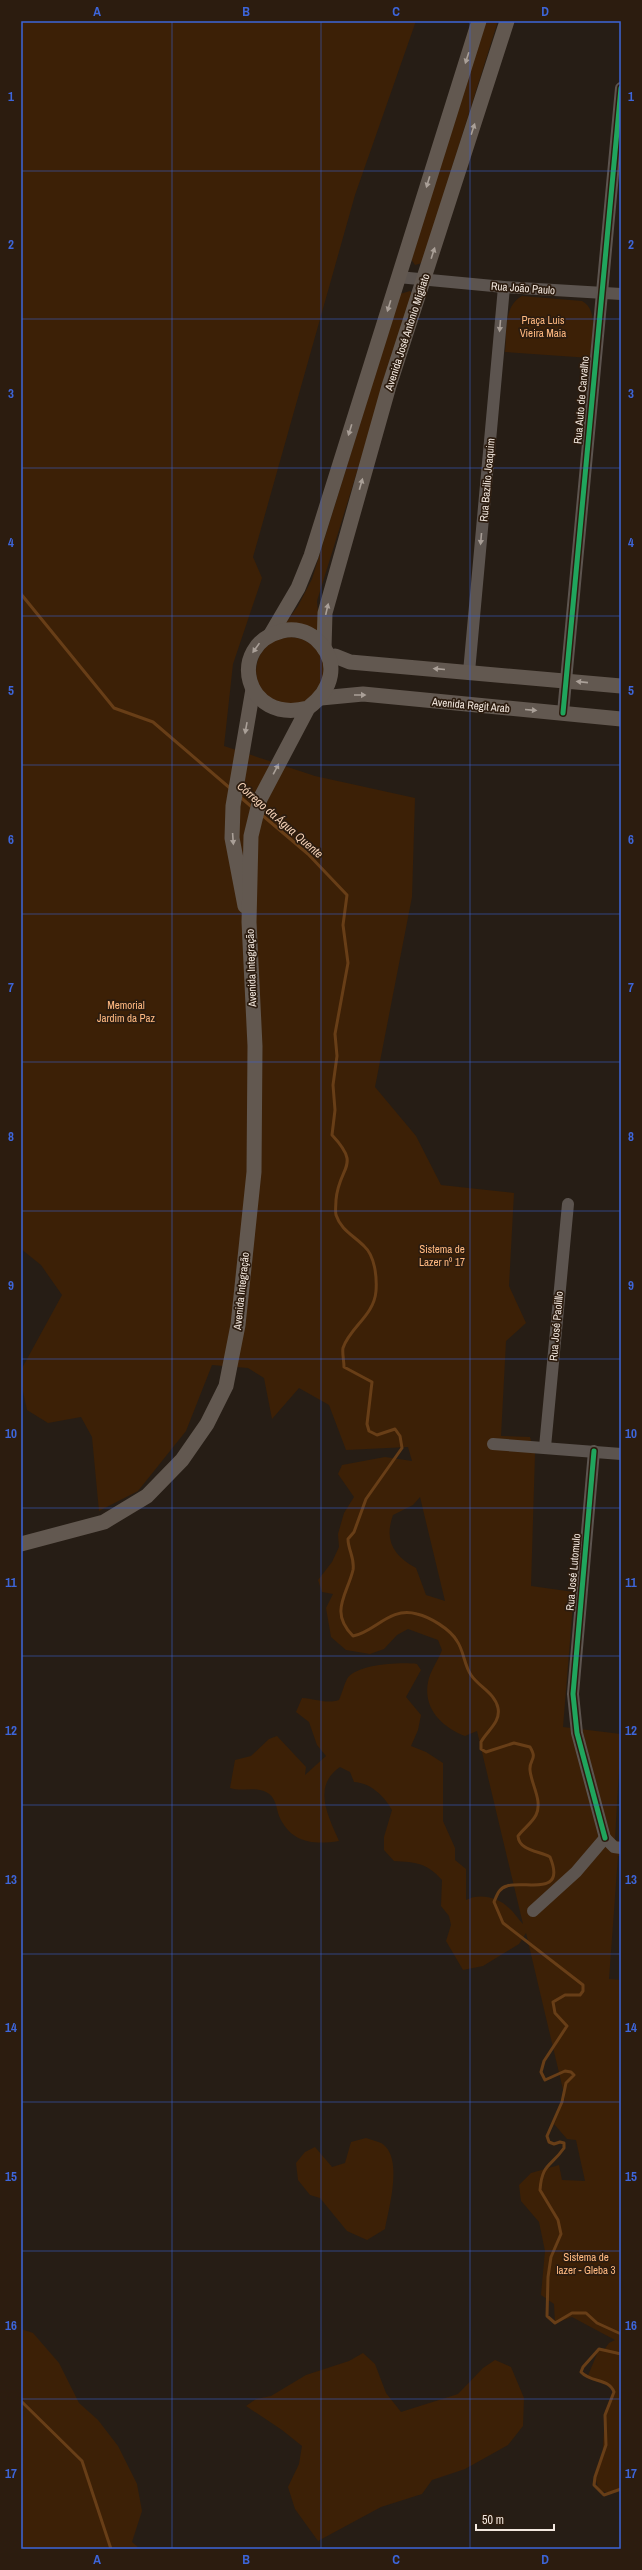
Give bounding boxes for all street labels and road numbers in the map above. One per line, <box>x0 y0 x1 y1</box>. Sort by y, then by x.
street label: Avenida José Antonio Migliato <box>381 272 433 393</box>
street label: Rua João Paulo <box>490 279 556 297</box>
street label: Rua Auto de Carvalho <box>570 355 592 445</box>
street label: Rua Bazilio Joaquim <box>476 438 498 522</box>
street label: Avenida Regit Arab <box>431 695 511 715</box>
street label: Avenida Integração <box>243 929 259 1008</box>
street label: Avenida Integração <box>230 1251 252 1332</box>
street label: Rua José Paolillo <box>546 1290 566 1362</box>
street label: Rua José Lutomulo <box>563 1533 583 1611</box>

